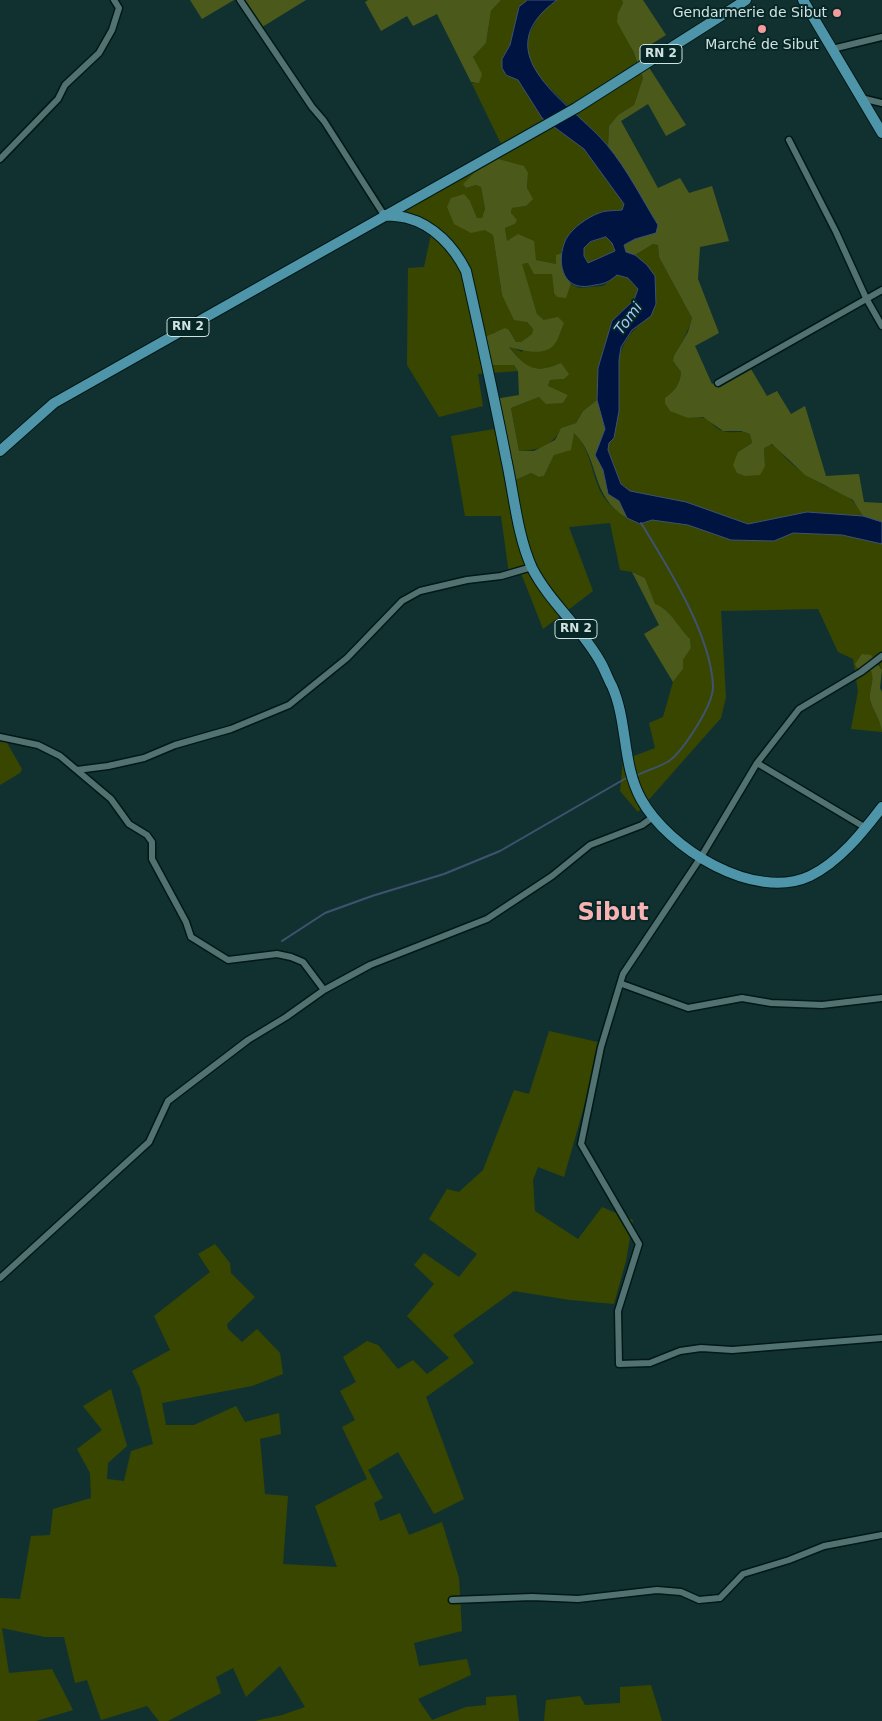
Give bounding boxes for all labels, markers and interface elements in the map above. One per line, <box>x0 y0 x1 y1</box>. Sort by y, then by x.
place label: Gendarmerie de Sibut <box>673 5 827 21</box>
marker: Gendarmerie de Sibut <box>831 7 843 19</box>
marker: Marché de Sibut <box>756 23 768 35</box>
place label: Marché de Sibut <box>705 37 819 53</box>
road number: RN 2 <box>640 44 682 64</box>
water label: Tomi <box>611 300 647 338</box>
road number: RN 2 <box>167 318 209 337</box>
road number: RN 2 <box>555 620 597 638</box>
district label: Sibut <box>577 900 649 928</box>

